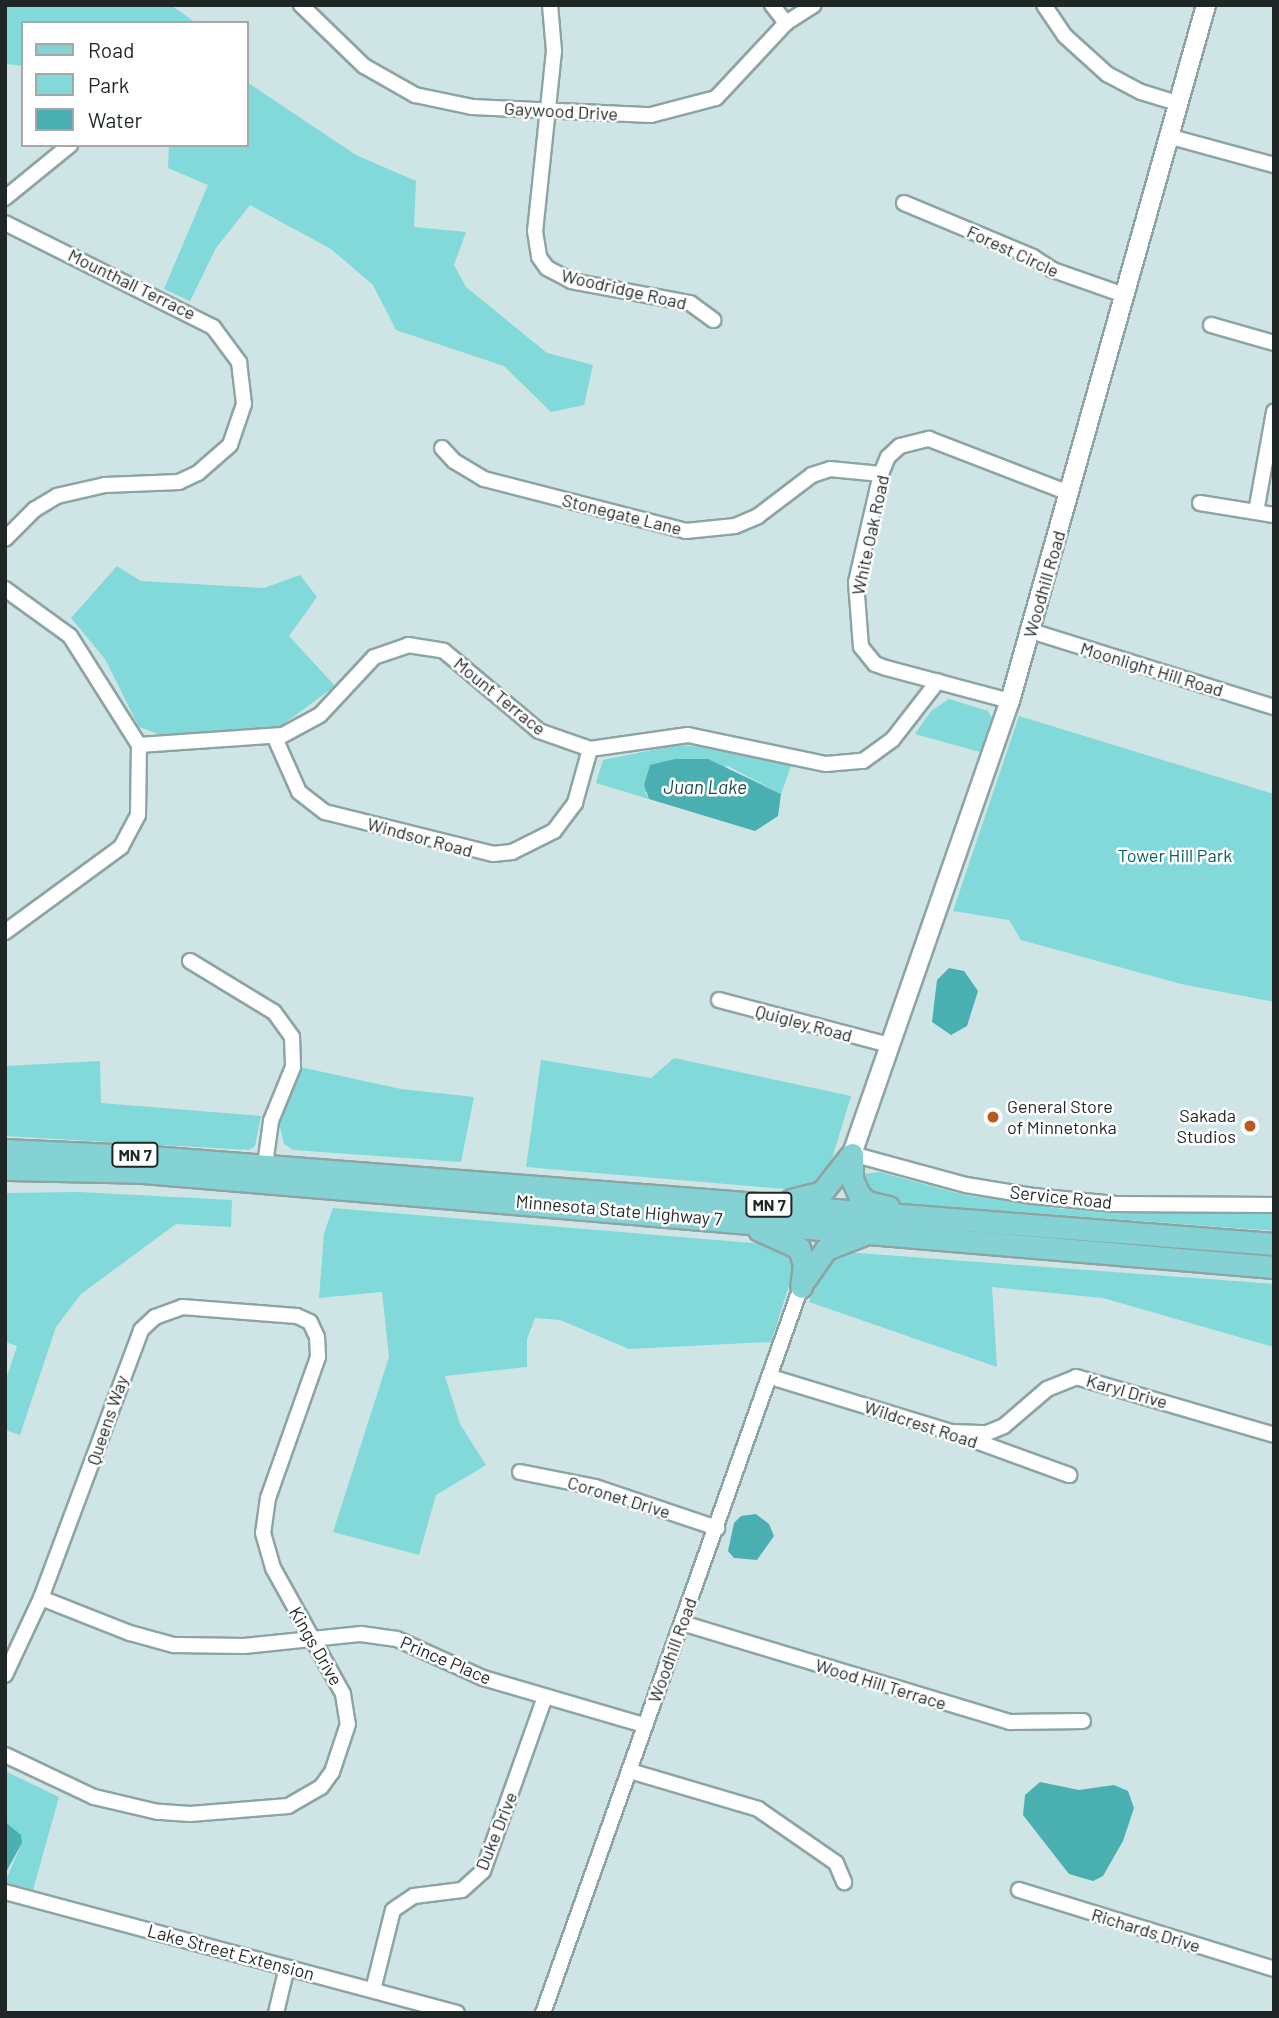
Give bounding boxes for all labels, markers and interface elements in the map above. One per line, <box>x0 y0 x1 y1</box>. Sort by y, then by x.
legend <box>21 21 248 147</box>
text: Road <box>88 37 134 62</box>
text: Park <box>88 72 129 97</box>
street label: Gaywood Drive <box>503 97 619 125</box>
text: Water <box>88 107 142 132</box>
street label: Forest Circle <box>964 220 1062 282</box>
street label: Mounthall Terrace <box>65 244 199 324</box>
street label: Woodridge Road <box>559 264 689 314</box>
street label: White Oak Road <box>847 473 893 597</box>
street label: Stonegate Lane <box>560 489 684 539</box>
street label: Woodhill Road <box>1018 528 1070 640</box>
street label: Moonlight Hill Road <box>1078 637 1226 701</box>
street label: Mount Terrace <box>450 652 550 740</box>
water label: Juan Lake <box>663 776 747 798</box>
street label: Windsor Road <box>365 813 475 861</box>
park label: Tower Hill Park <box>1118 844 1232 866</box>
street label: Quigley Road <box>753 1000 855 1046</box>
place label: General Store of Minnetonka <box>1007 1096 1117 1138</box>
place label: Sakada Studios <box>1176 1105 1236 1148</box>
marker: General Store of Minnetonka <box>985 1109 1001 1125</box>
marker: Sakada Studios <box>1242 1118 1258 1134</box>
road number: MN 7 <box>110 1142 160 1168</box>
street label: Service Road <box>1009 1181 1113 1213</box>
street label: Minnesota State Highway 7 <box>515 1190 723 1230</box>
road number: MN 7 <box>744 1192 794 1218</box>
street label: Karyl Drive <box>1084 1369 1170 1413</box>
street label: Queens Way <box>82 1372 132 1468</box>
street label: Wildcrest Road <box>861 1395 981 1453</box>
street label: Coronet Drive <box>565 1471 673 1523</box>
street label: Woodhill Road <box>643 1594 701 1706</box>
street label: Kings Drive <box>285 1603 347 1689</box>
street label: Prince Place <box>397 1631 495 1689</box>
street label: Wood Hill Terrace <box>813 1654 949 1714</box>
street label: Duke Drive <box>471 1789 521 1873</box>
street label: Richards Drive <box>1089 1903 1203 1957</box>
street label: Lake Street Extension <box>145 1919 317 1985</box>

